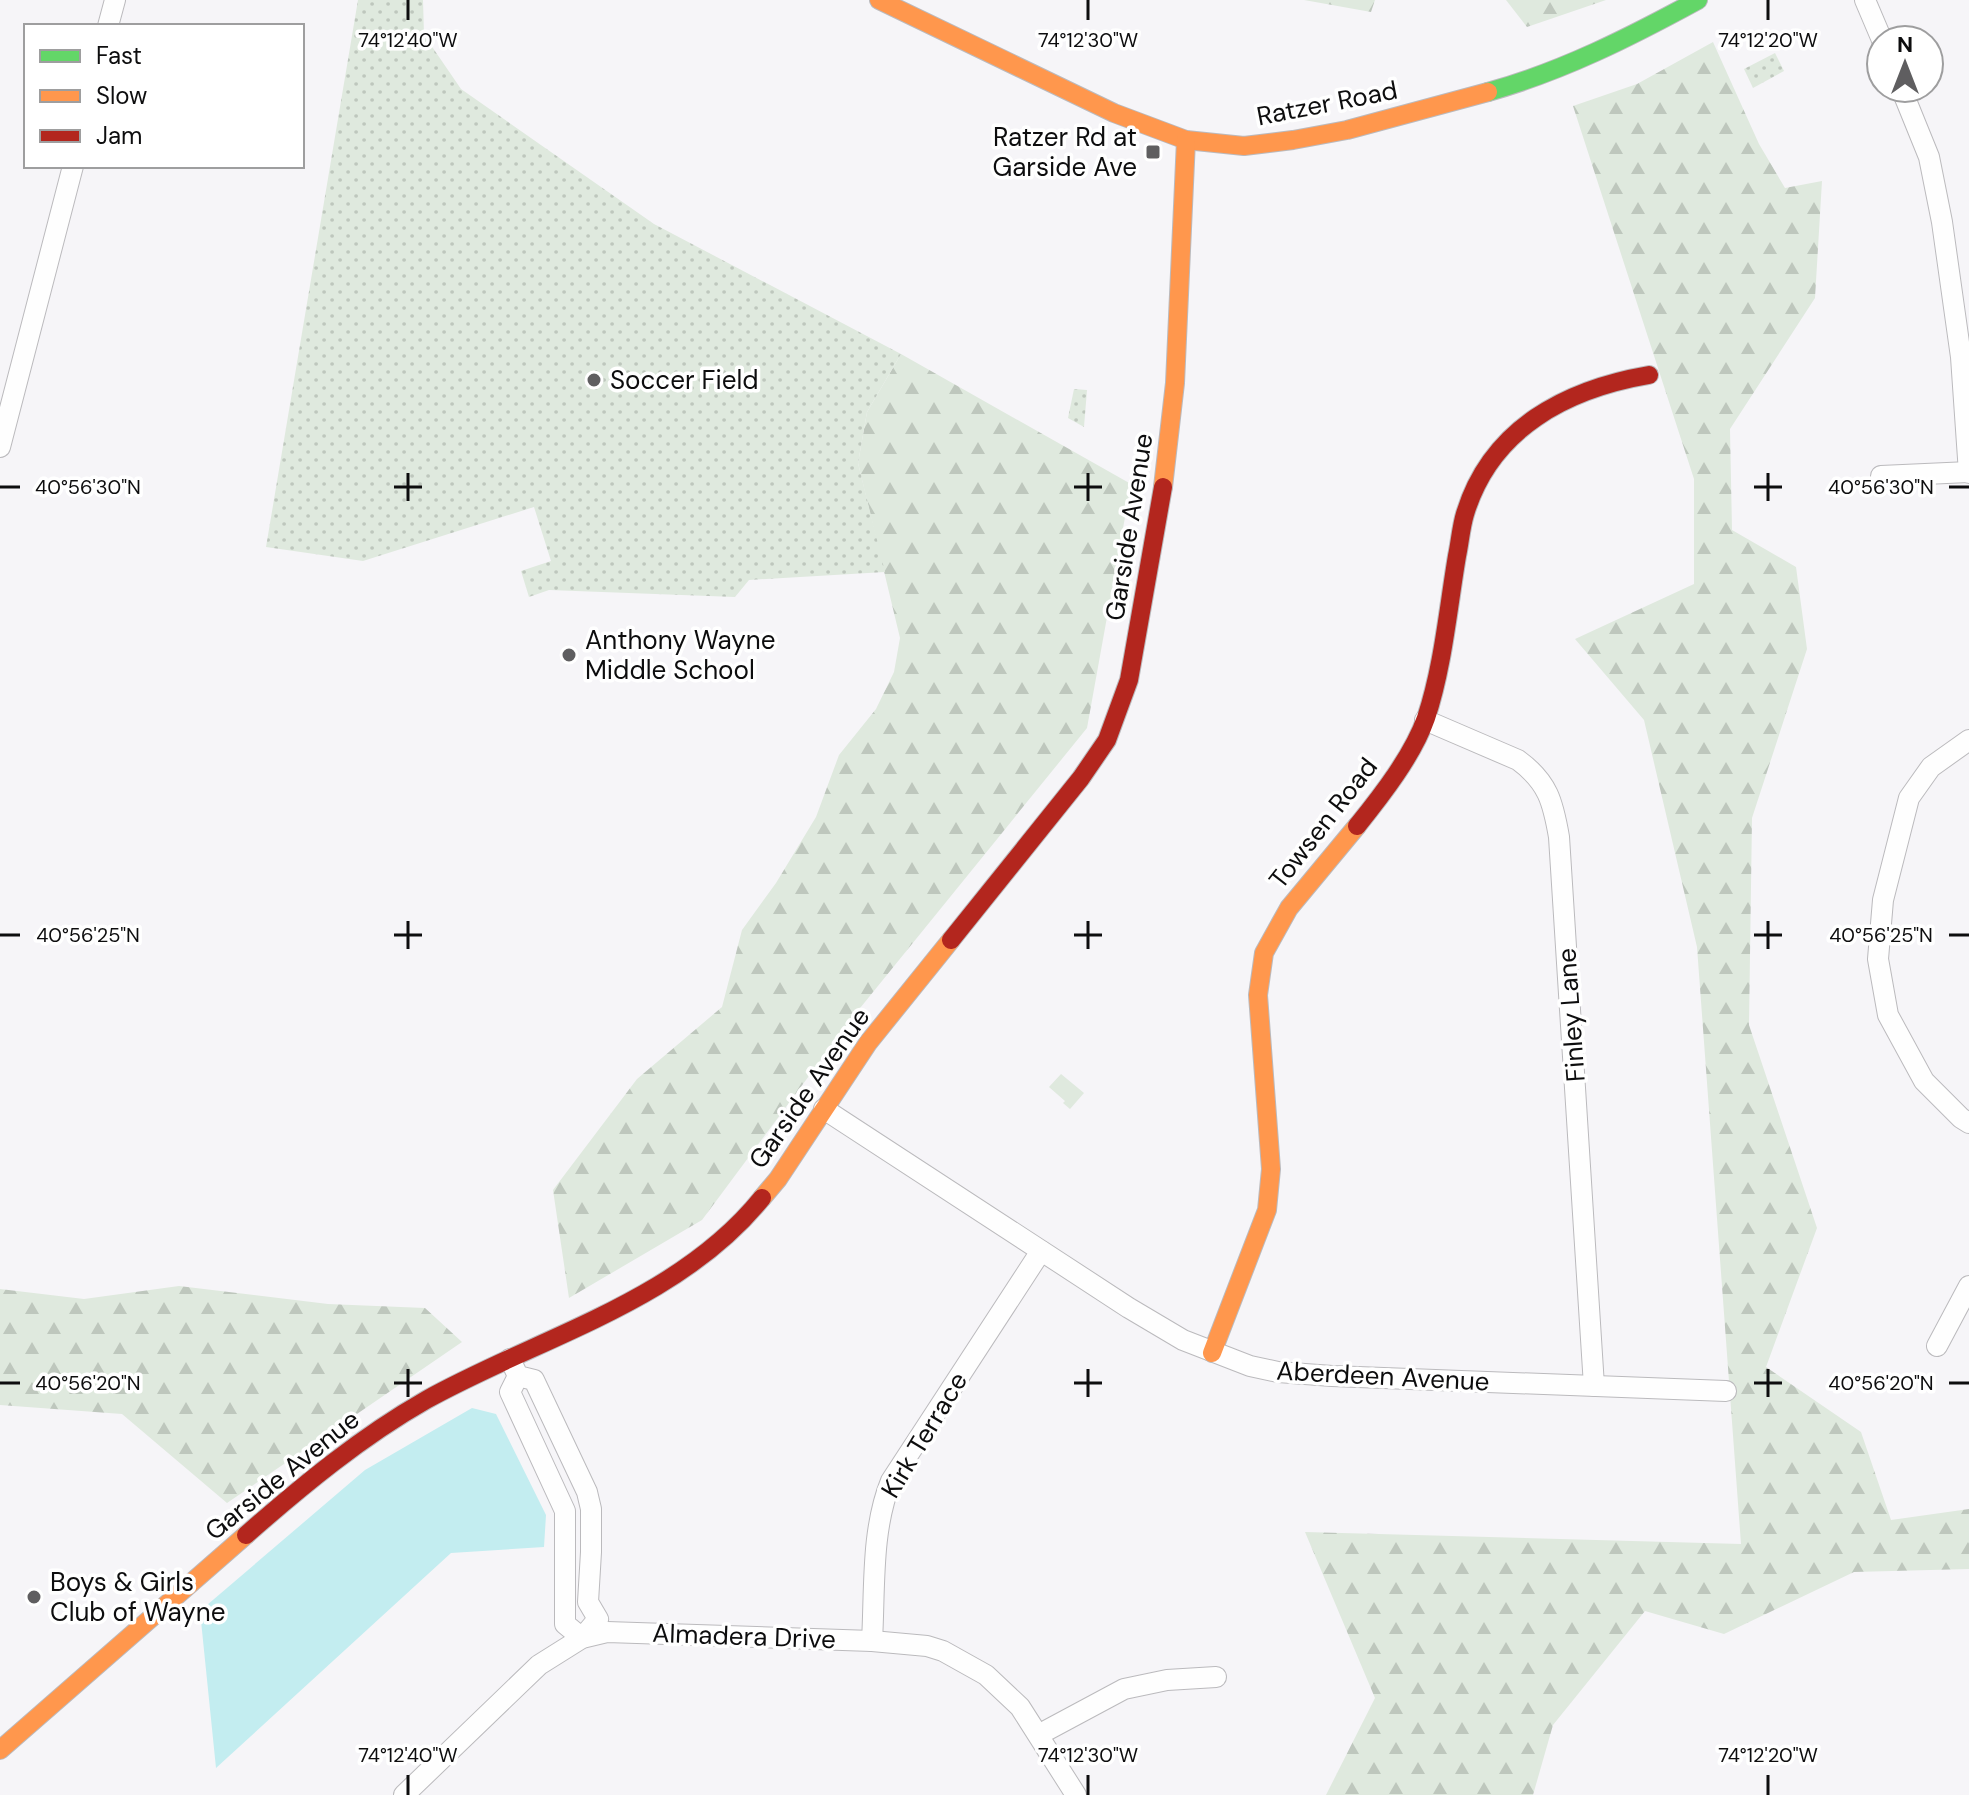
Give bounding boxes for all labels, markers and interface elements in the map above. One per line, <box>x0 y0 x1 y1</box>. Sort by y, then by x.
legend <box>24 24 304 168</box>
north arrow <box>1865 24 1945 104</box>
text: 74°12'40"W <box>358 27 458 53</box>
text: 74°12'30"W <box>1038 27 1138 53</box>
text: 74°12'20"W <box>1718 27 1818 53</box>
text: N <box>1897 30 1913 59</box>
text: Fast <box>96 40 142 71</box>
street label: Ratzer Road <box>1254 73 1400 133</box>
text: Slow <box>96 80 147 111</box>
text: Jam <box>96 120 142 151</box>
place label: Ratzer Rd at Garside Ave <box>992 120 1137 184</box>
marker: Ratzer Rd at Garside Ave <box>1144 143 1162 161</box>
place label: Soccer Field <box>610 363 759 397</box>
marker: Soccer Field <box>585 371 603 389</box>
street label: Garside Avenue <box>1097 431 1161 623</box>
text: 40°56'30"N <box>35 474 141 500</box>
text: 40°56'30"N <box>1828 474 1934 500</box>
place label: Anthony Wayne Middle School <box>585 623 775 687</box>
marker: Anthony Wayne Middle School <box>560 646 578 664</box>
street label: Towsen Road <box>1261 751 1385 895</box>
text: 40°56'25"N <box>36 922 140 948</box>
text: 40°56'25"N <box>1829 922 1933 948</box>
street label: Finley Lane <box>1549 947 1593 1083</box>
street label: Garside Avenue <box>741 1001 877 1175</box>
street label: Aberdeen Avenue <box>1276 1353 1490 1399</box>
street label: Kirk Terrace <box>873 1366 975 1504</box>
text: 40°56'20"N <box>35 1370 141 1396</box>
text: 40°56'20"N <box>1828 1370 1934 1396</box>
street label: Garside Avenue <box>198 1402 366 1548</box>
place label: Boys & Girls Club of Wayne <box>50 1565 226 1629</box>
marker: Boys & Girls Club of Wayne <box>25 1588 43 1606</box>
street label: Almadera Drive <box>652 1616 836 1656</box>
text: 74°12'40"W <box>358 1742 458 1768</box>
text: 74°12'30"W <box>1038 1742 1138 1768</box>
text: 74°12'20"W <box>1718 1742 1818 1768</box>

